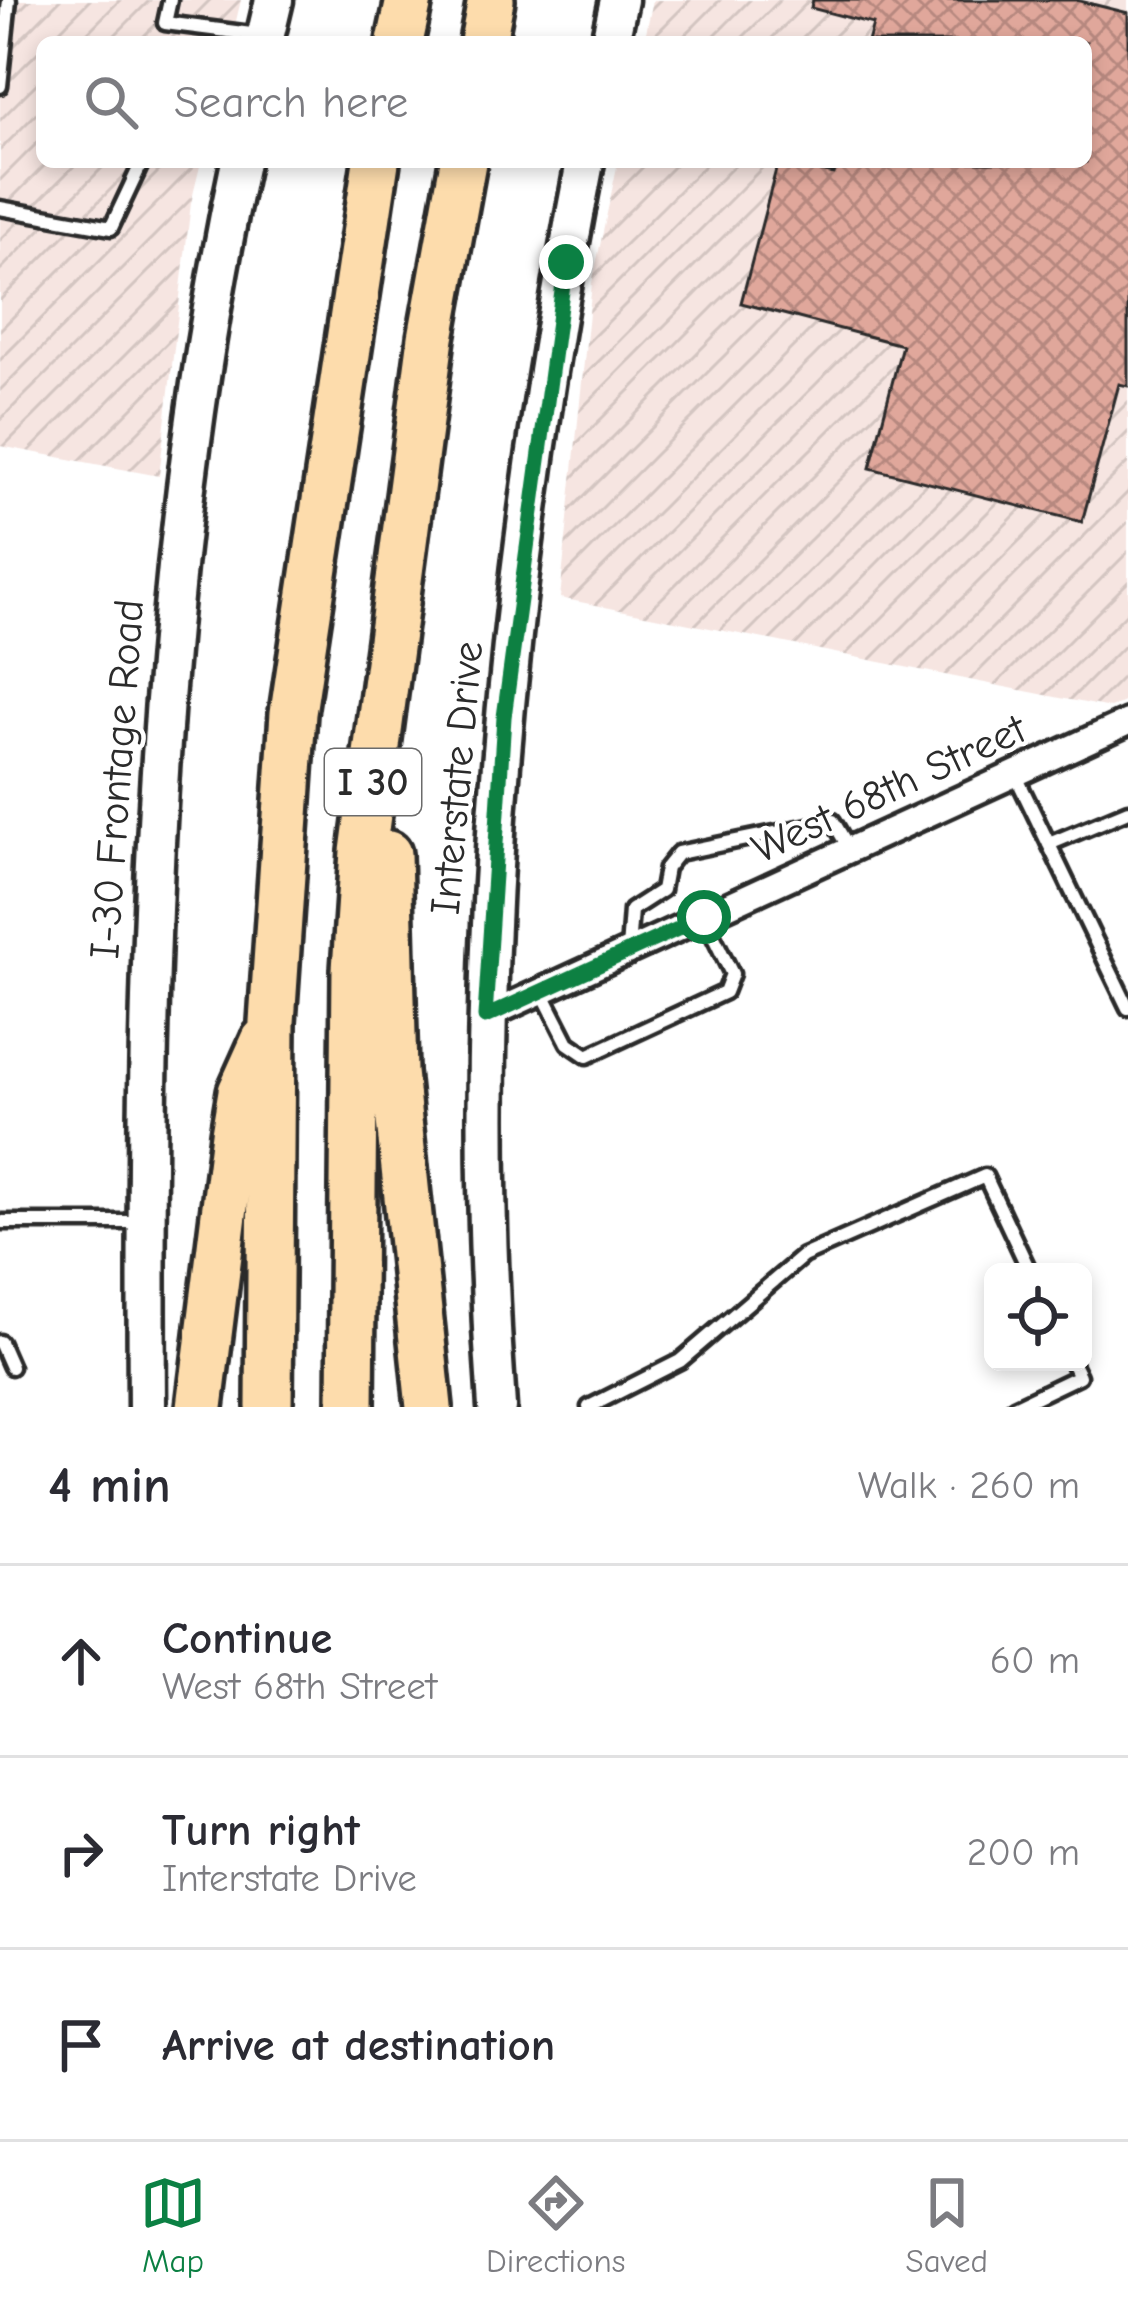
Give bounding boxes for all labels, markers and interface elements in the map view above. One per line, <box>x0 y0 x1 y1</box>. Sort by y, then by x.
search box <box>36 36 1092 168</box>
icon: search <box>78 69 144 135</box>
text: Search here <box>174 76 408 128</box>
route end <box>539 235 593 289</box>
street label: I-30 Frontage Road <box>80 598 154 960</box>
street label: Interstate Drive <box>421 639 493 917</box>
street label: West 68th Street <box>744 703 1035 874</box>
road number: I 30 <box>325 749 421 815</box>
route start <box>677 890 731 944</box>
map controls <box>984 1263 1092 1371</box>
button: locate <box>984 1263 1092 1371</box>
text: 4 min <box>48 1456 171 1515</box>
text: Walk · 260 m <box>858 1463 1080 1508</box>
text: Continue <box>162 1612 332 1664</box>
icon: ahead <box>48 1628 114 1694</box>
text: 60 m <box>990 1638 1080 1683</box>
text: West 68th Street <box>162 1664 437 1709</box>
text: Turn right <box>162 1804 360 1856</box>
icon: right <box>48 1820 114 1886</box>
text: 200 m <box>967 1830 1080 1875</box>
text: Interstate Drive <box>162 1856 417 1901</box>
icon: arrive <box>48 2012 114 2078</box>
text: Arrive at destination <box>162 2019 555 2071</box>
tab: Map <box>140 2170 206 2280</box>
tab: Directions <box>486 2170 626 2280</box>
tab: Saved <box>906 2170 988 2280</box>

